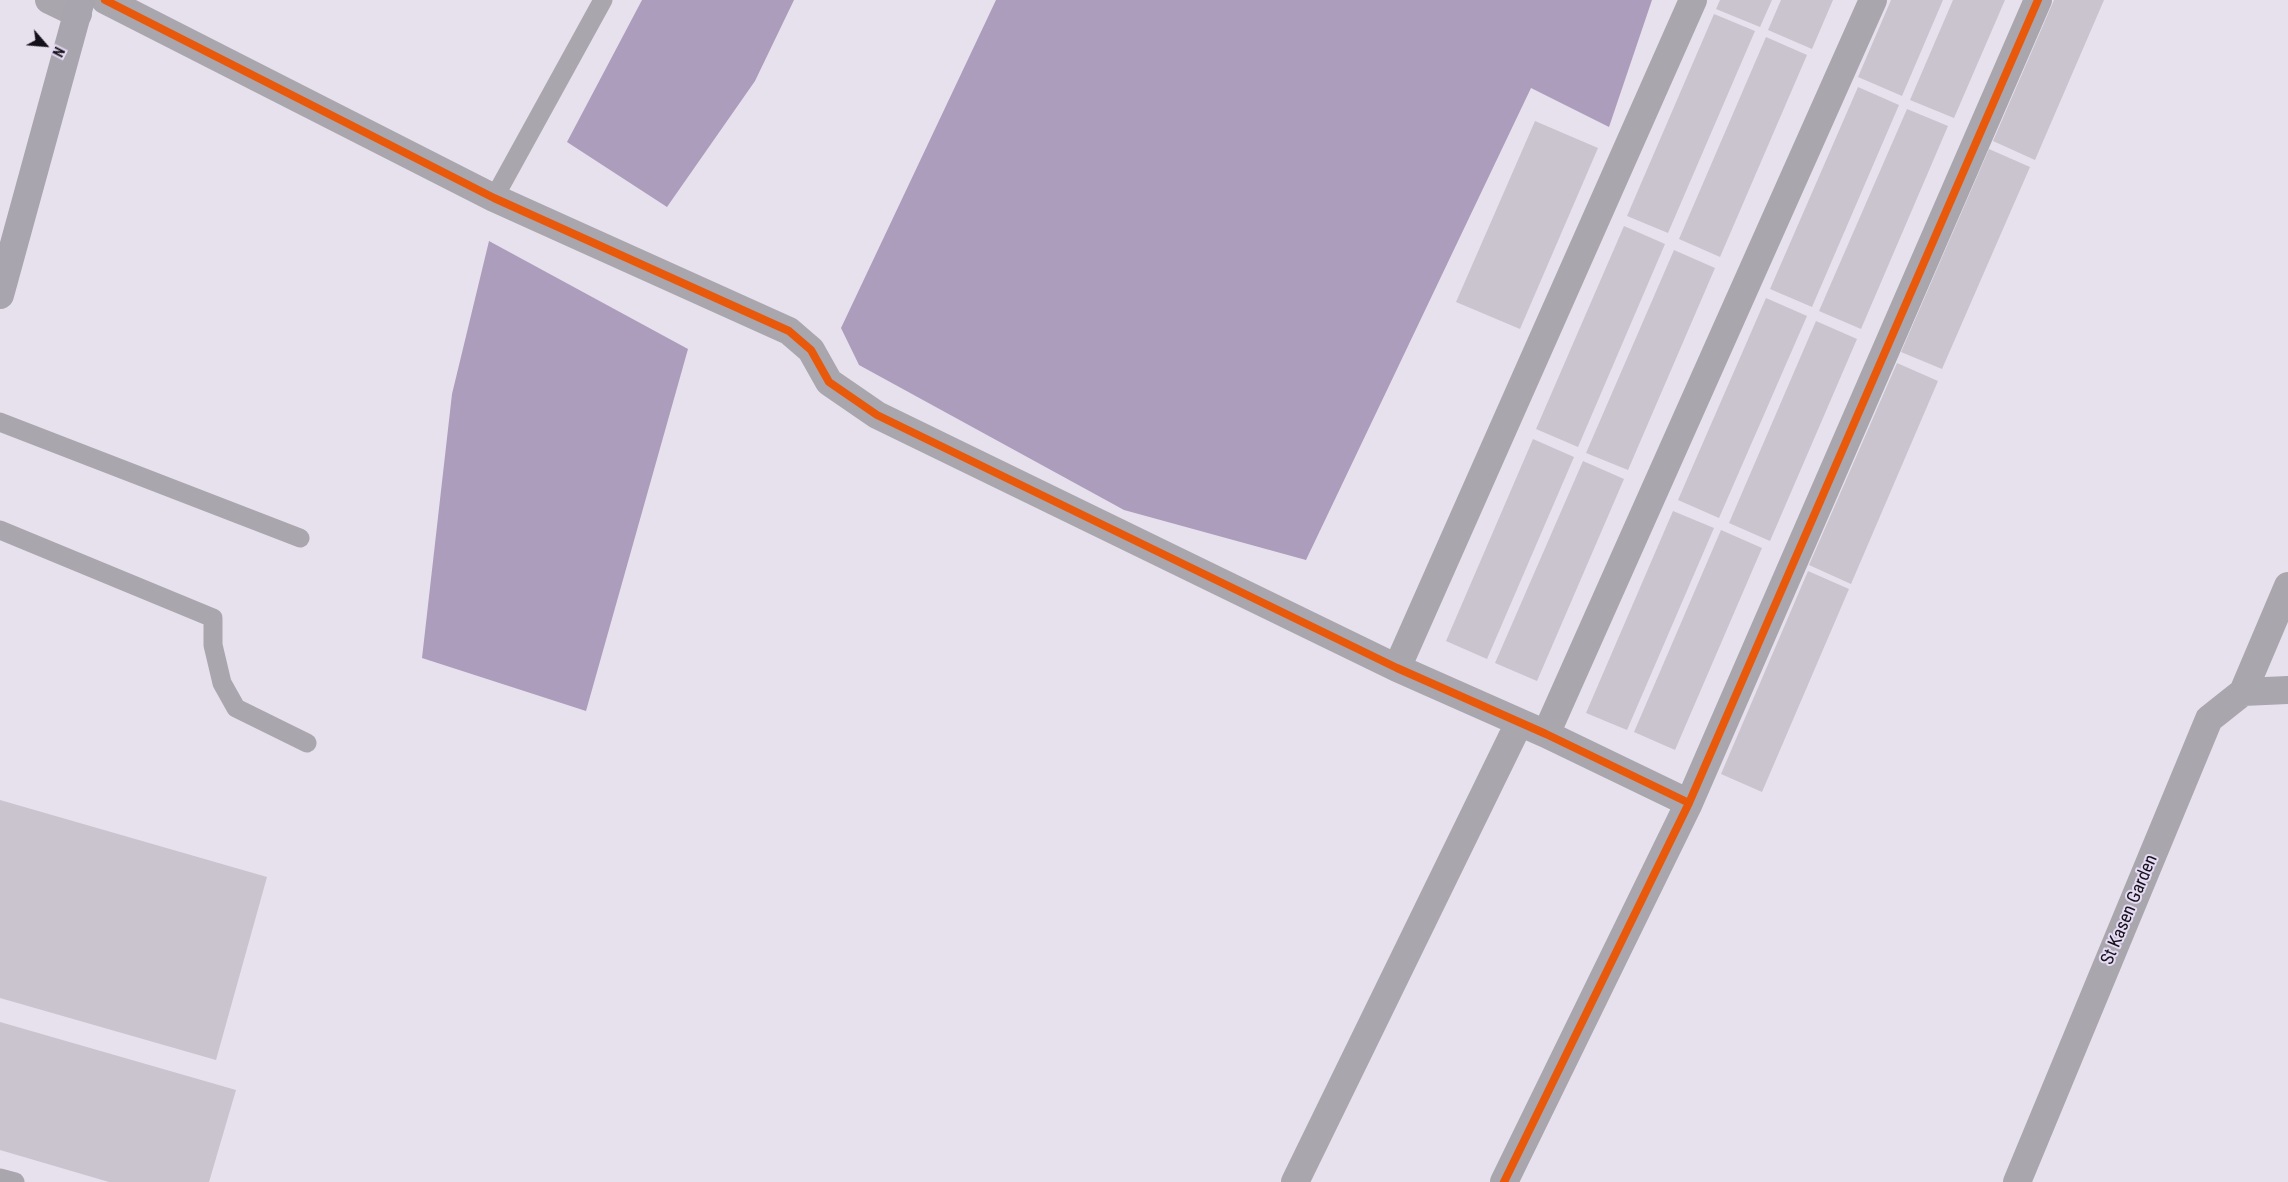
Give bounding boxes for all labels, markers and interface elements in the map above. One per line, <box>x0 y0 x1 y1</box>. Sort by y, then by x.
north arrow <box>20 20 70 70</box>
text: N <box>49 44 67 59</box>
street label: St Kasen Garden <box>2097 852 2163 968</box>

